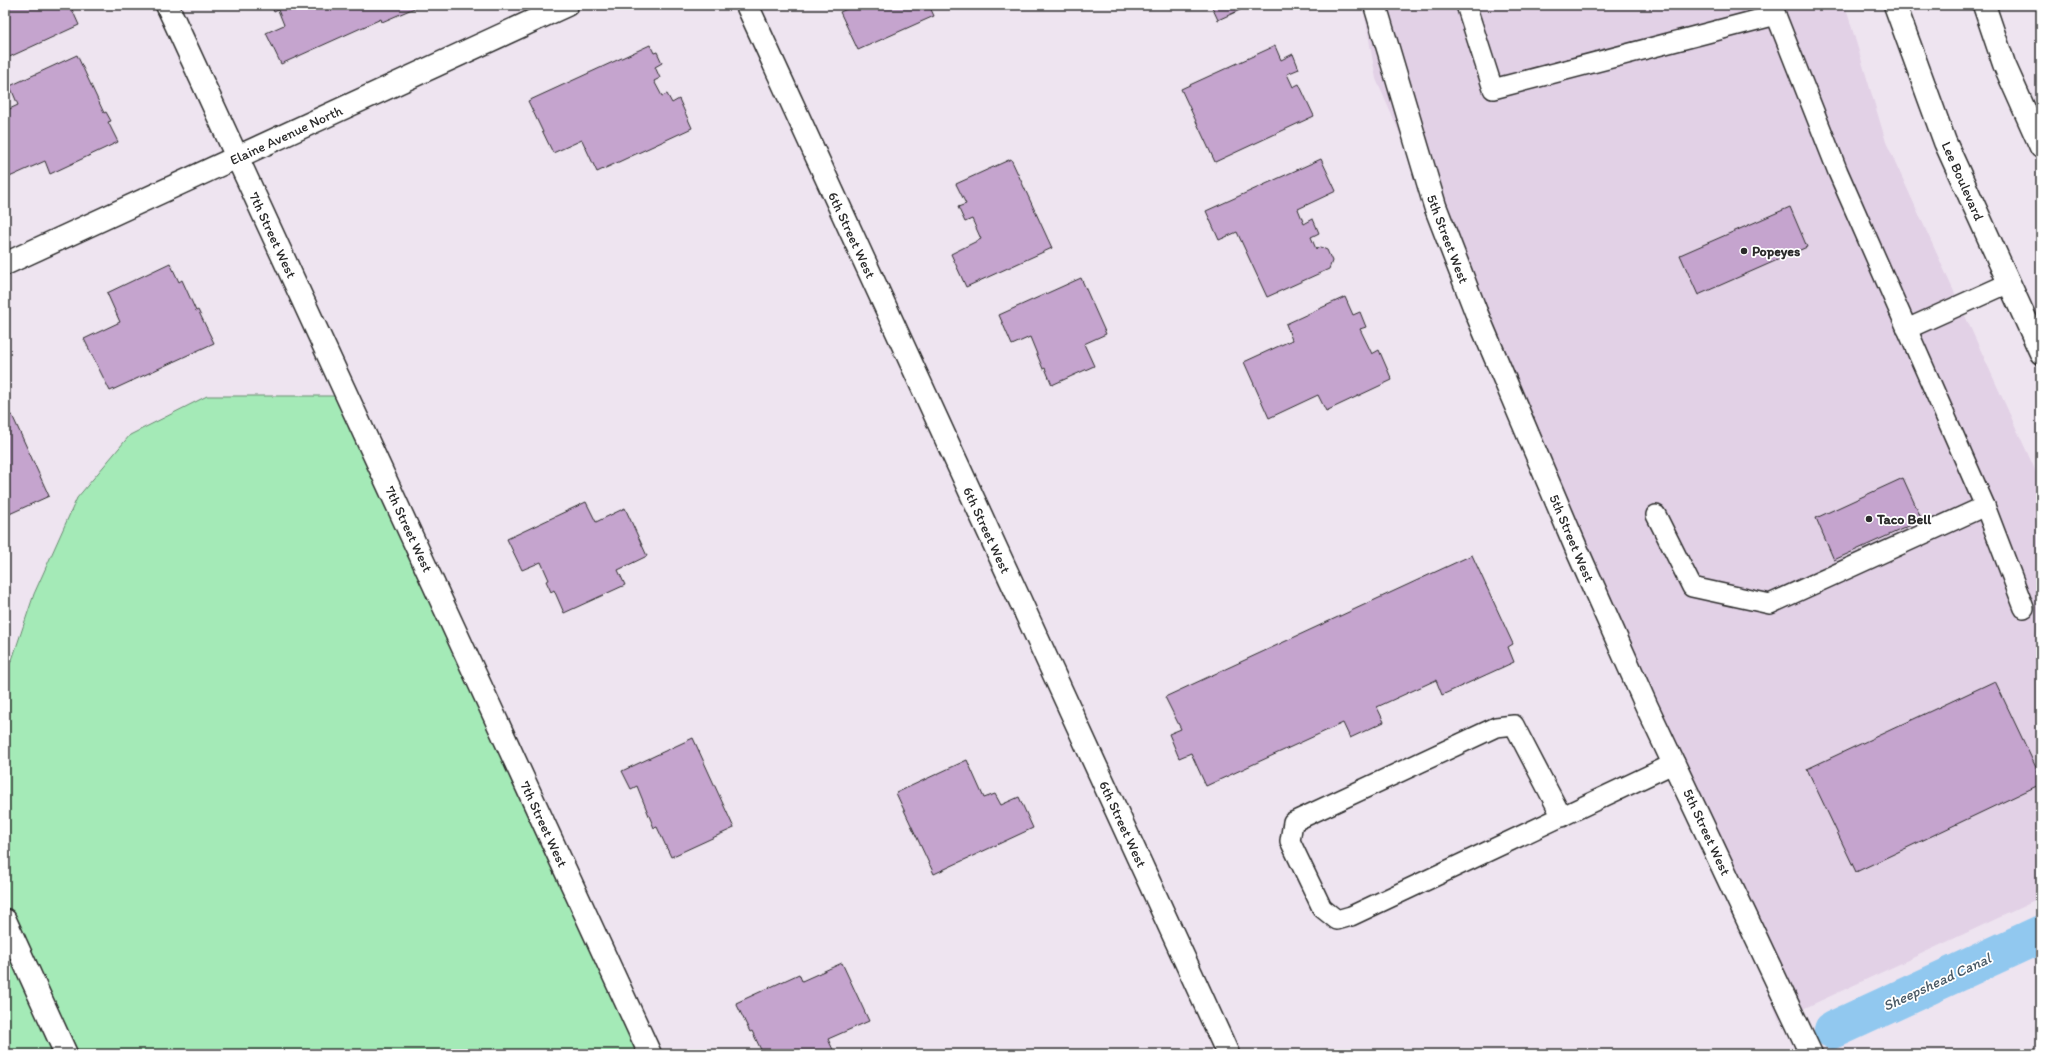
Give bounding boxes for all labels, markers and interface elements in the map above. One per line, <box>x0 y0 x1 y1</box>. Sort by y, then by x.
street label: Elaine Avenue North <box>227 102 346 169</box>
street label: Lee Boulevard <box>1938 139 1988 224</box>
street label: 7th Street West <box>245 189 300 281</box>
street label: 6th Street West <box>824 189 879 281</box>
street label: 5th Street West <box>1423 192 1472 286</box>
place label: Popeyes <box>1752 243 1800 260</box>
marker: Popeyes <box>1739 246 1749 256</box>
street label: 7th Street West <box>381 483 436 575</box>
street label: 6th Street West <box>959 484 1014 576</box>
street label: 5th Street West <box>1545 492 1598 585</box>
place label: Taco Bell <box>1876 511 1932 528</box>
marker: Taco Bell <box>1864 514 1874 524</box>
street label: 7th Street West <box>516 778 571 870</box>
street label: 6th Street West <box>1095 778 1150 870</box>
street label: 5th Street West <box>1679 786 1734 878</box>
water label: Sheepshead Canal <box>1880 948 1995 1015</box>

